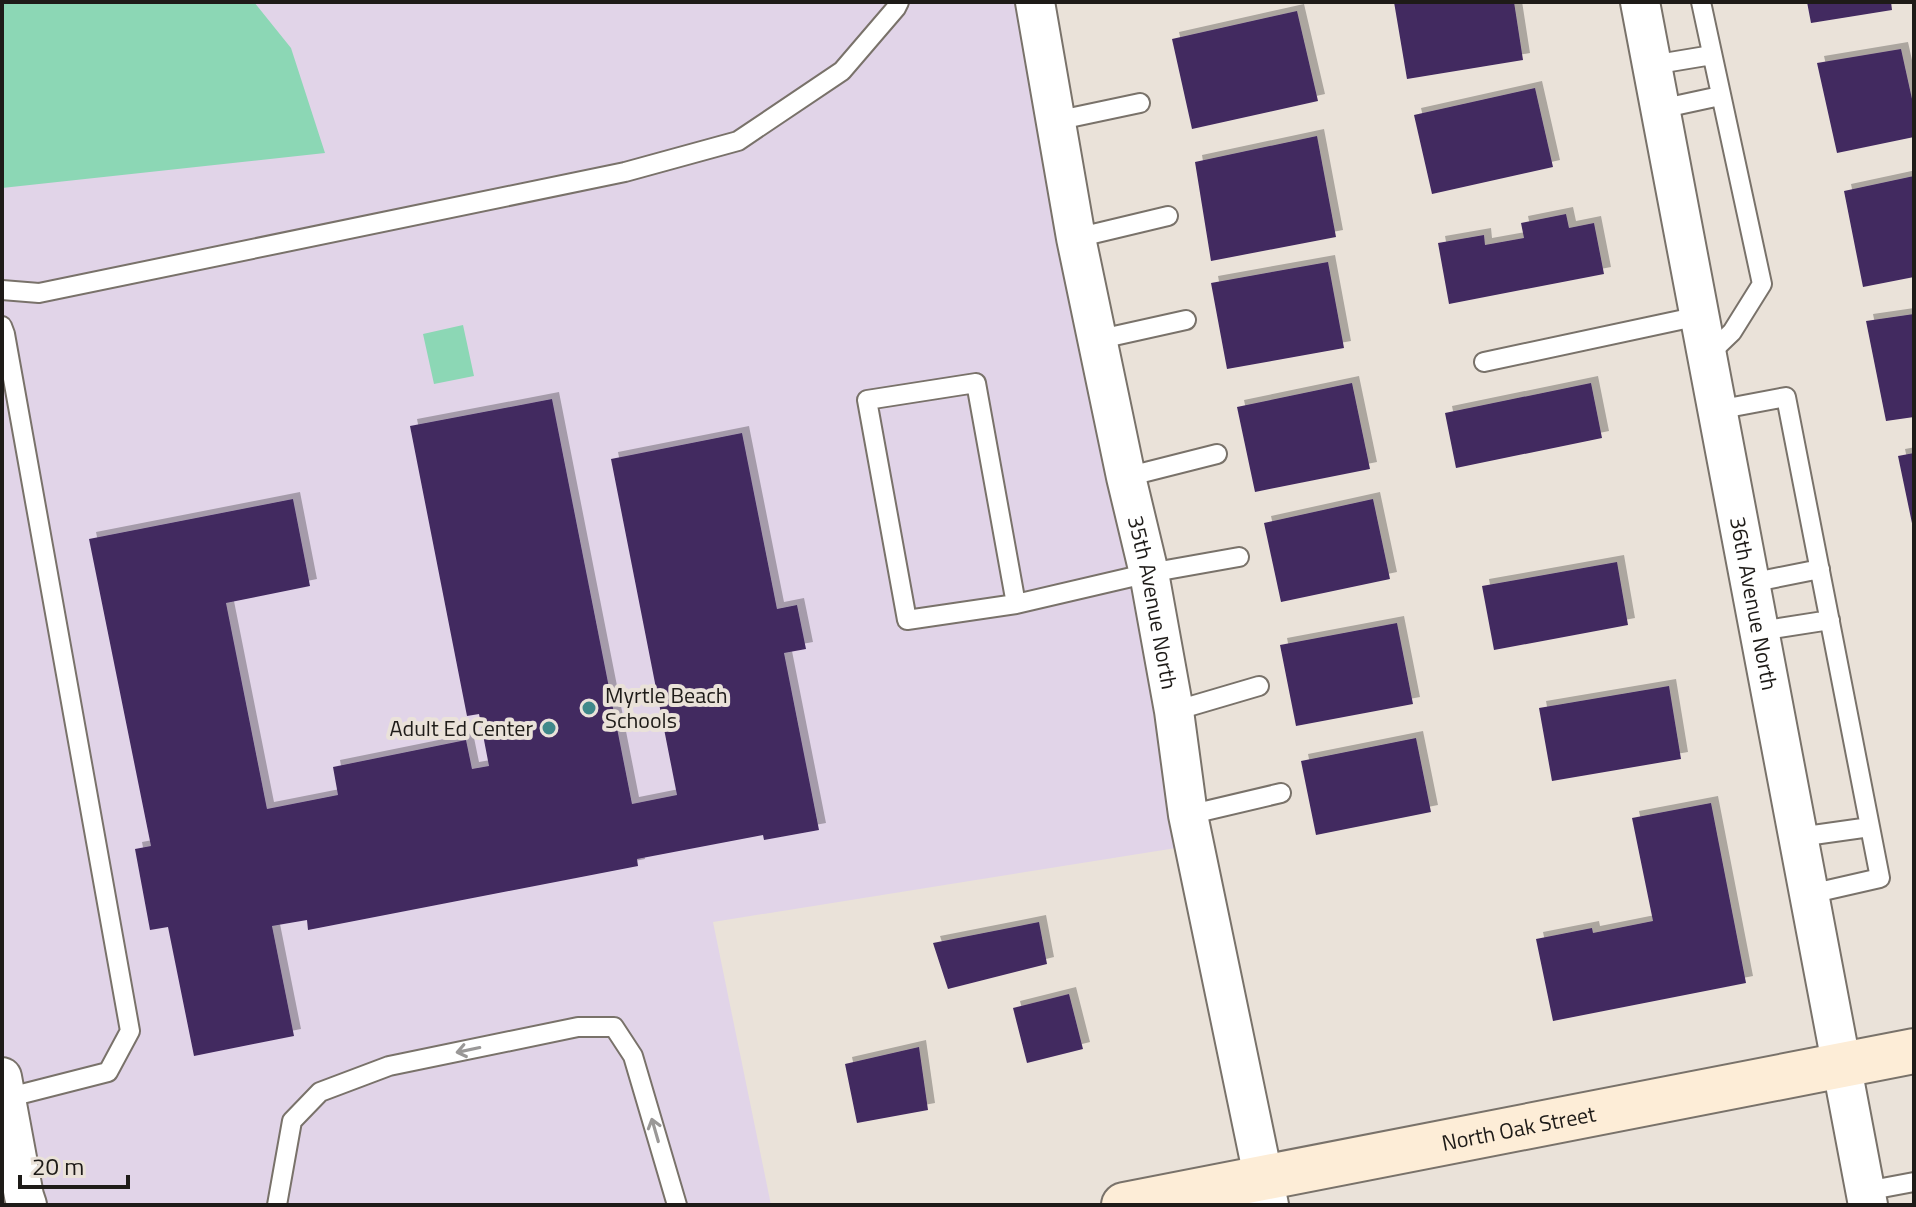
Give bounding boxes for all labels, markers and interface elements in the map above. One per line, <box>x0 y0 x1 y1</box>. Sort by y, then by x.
street label: 35th Avenue North <box>1119 512 1187 692</box>
street label: 36th Avenue North <box>1721 513 1787 693</box>
place label: Myrtle Beach Schools <box>605 678 728 737</box>
marker: Myrtle Beach Schools <box>580 699 598 717</box>
place label: Adult Ed Center <box>390 711 533 745</box>
marker: Adult Ed Center <box>540 719 558 737</box>
one-way arrow <box>456 1043 481 1058</box>
street label: North Oak Street <box>1439 1096 1599 1160</box>
one-way arrow <box>647 1118 662 1144</box>
scale bar <box>20 1139 128 1189</box>
text: 20 m <box>32 1148 84 1184</box>

